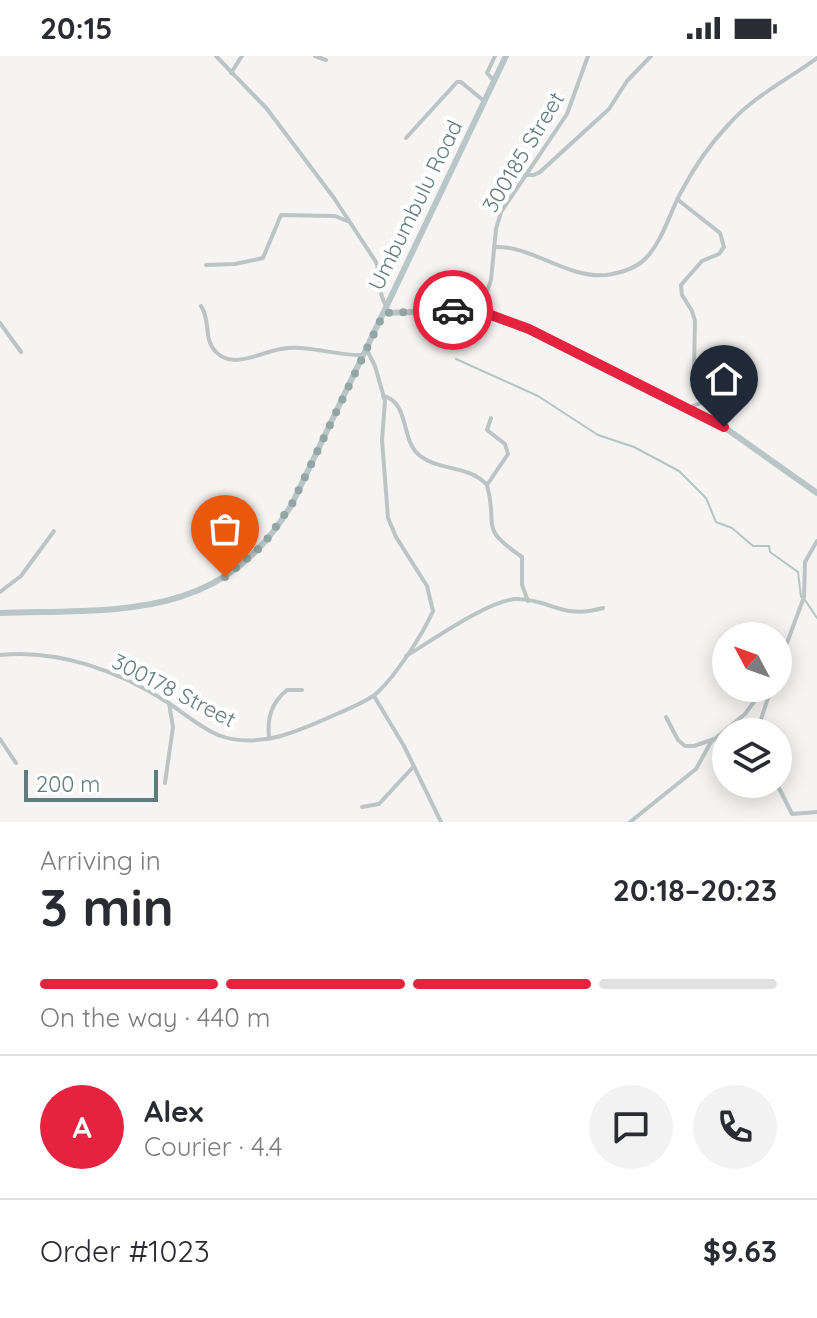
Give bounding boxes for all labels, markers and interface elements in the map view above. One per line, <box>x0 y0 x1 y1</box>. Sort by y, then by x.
text: 20:15 <box>40 9 113 47</box>
street label: 300185 Street <box>476 87 570 217</box>
street label: Umbumbulu Road <box>362 115 468 295</box>
courier <box>413 270 493 350</box>
icon: car <box>431 288 475 332</box>
pin <box>690 345 758 427</box>
icon: home <box>702 357 746 401</box>
pin <box>191 495 259 577</box>
icon: bag <box>203 507 247 551</box>
north arrow <box>712 622 792 702</box>
map controls <box>712 622 792 798</box>
street label: 300178 Street <box>107 647 241 733</box>
button: layers <box>712 718 792 798</box>
scale bar <box>24 766 158 802</box>
text: 200 m <box>36 770 100 798</box>
text: Arriving in <box>40 844 161 877</box>
text: 20:18–20:23 <box>613 871 777 909</box>
text: 3 min <box>40 874 174 939</box>
text: On the way · 440 m <box>40 1001 271 1034</box>
button: chat <box>589 1085 673 1169</box>
button: phone <box>693 1085 777 1169</box>
text: Alex <box>144 1092 203 1130</box>
text: A <box>72 1108 92 1146</box>
text: Courier · 4.4 <box>144 1130 282 1163</box>
text: Order #1023 <box>40 1232 210 1270</box>
text: $9.63 <box>703 1232 777 1270</box>

